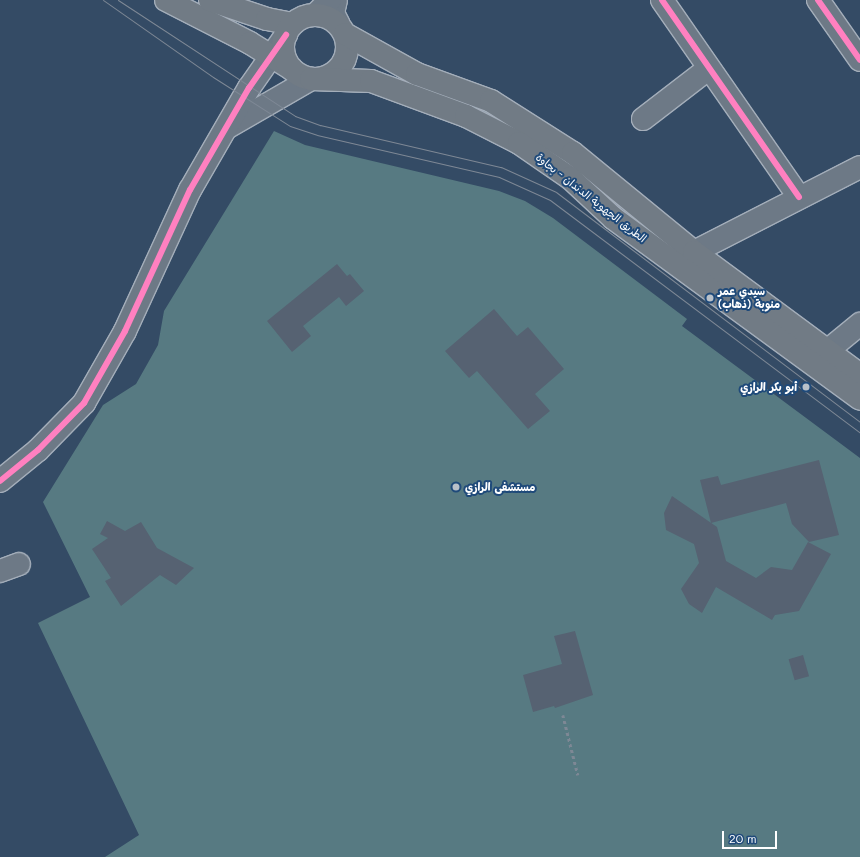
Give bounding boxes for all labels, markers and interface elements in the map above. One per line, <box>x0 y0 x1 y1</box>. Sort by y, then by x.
street label: الطريق الجهوية الدندان - بجاوة <box>533 151 649 245</box>
place label: سيدي عمر منوبة (ذهاب) <box>718 285 780 311</box>
marker: سيدي عمر منوبة (ذهاب) <box>705 293 715 303</box>
place label: أبو بكر الرازي <box>740 380 797 394</box>
marker: أبو بكر الرازي <box>800 381 812 393</box>
place label: مستشفى الرازي <box>465 480 535 494</box>
marker: مستشفى الرازي <box>450 481 462 493</box>
scale bar <box>724 823 779 849</box>
text: 20 m <box>729 830 757 846</box>

